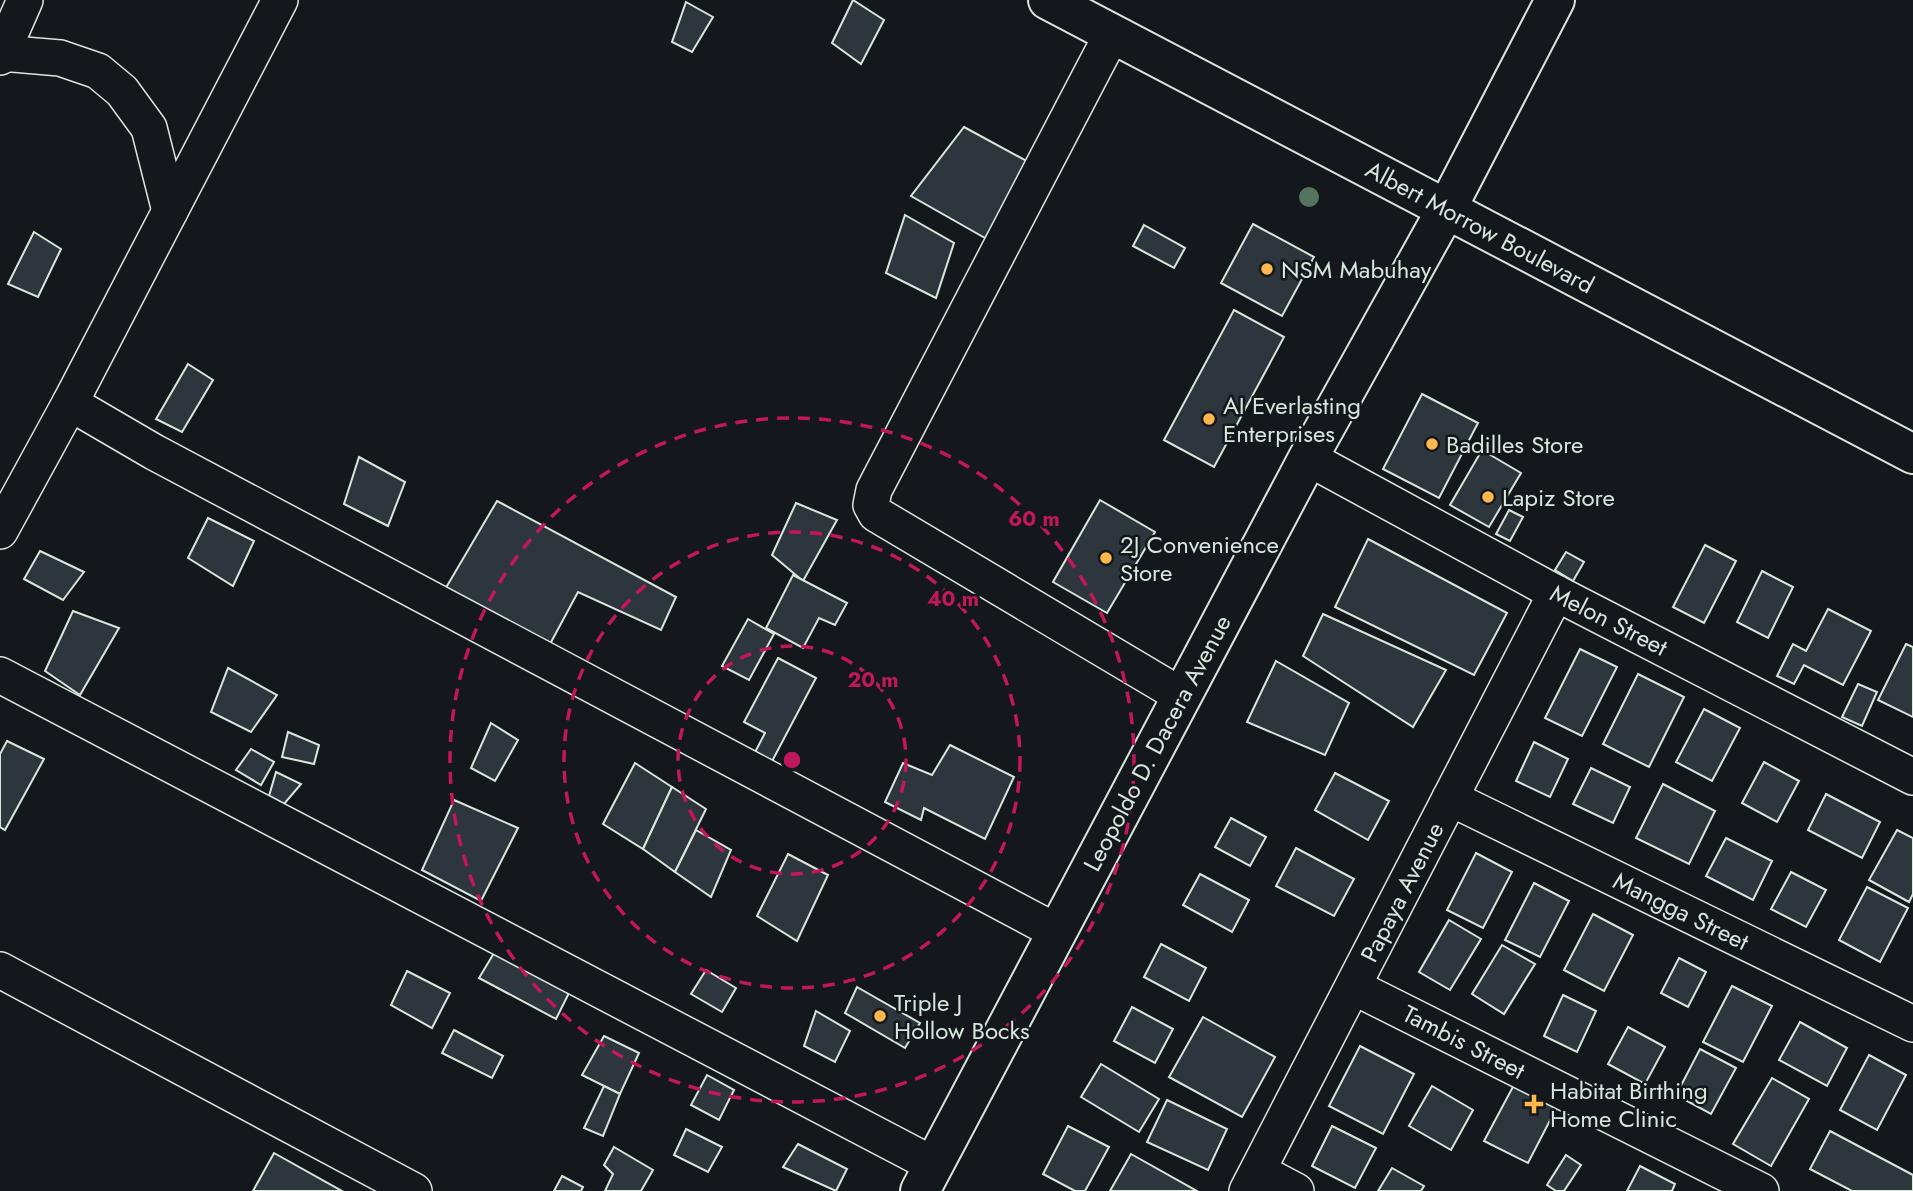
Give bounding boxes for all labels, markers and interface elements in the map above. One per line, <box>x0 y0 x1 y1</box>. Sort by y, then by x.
street label: Albert Morrow Boulevard <box>1360 152 1600 302</box>
place label: NSM Mabuhay <box>1281 252 1432 287</box>
marker: NSM Mabuhay <box>1259 261 1275 277</box>
place label: AI Everlasting Enterprises <box>1223 388 1361 451</box>
marker: AI Everlasting Enterprises <box>1201 411 1217 427</box>
place label: Badilles Store <box>1446 427 1583 462</box>
marker: Badilles Store <box>1424 436 1440 452</box>
place label: Lapiz Store <box>1502 480 1615 515</box>
marker: Lapiz Store <box>1480 489 1496 505</box>
text: 60 m <box>1008 504 1060 534</box>
place label: 2J Convenience Store <box>1120 527 1279 590</box>
marker: 2J Convenience Store <box>1098 550 1114 566</box>
street label: Melon Street <box>1544 575 1674 665</box>
text: 40 m <box>927 584 979 614</box>
street label: Leopoldo D. Dacera Avenue <box>1074 609 1240 877</box>
text: 20 m <box>847 665 899 695</box>
centre of rings <box>780 748 804 772</box>
street label: Papaya Avenue <box>1352 816 1452 968</box>
street label: Mangga Street <box>1607 863 1755 959</box>
place label: Triple J Hollow Bocks <box>894 985 1030 1048</box>
street label: Tambis Street <box>1397 996 1531 1088</box>
marker: Triple J Hollow Bocks <box>872 1008 888 1024</box>
place label: Habitat Birthing Home Clinic <box>1550 1073 1708 1136</box>
marker: Habitat Birthing Home Clinic <box>1524 1094 1544 1114</box>

